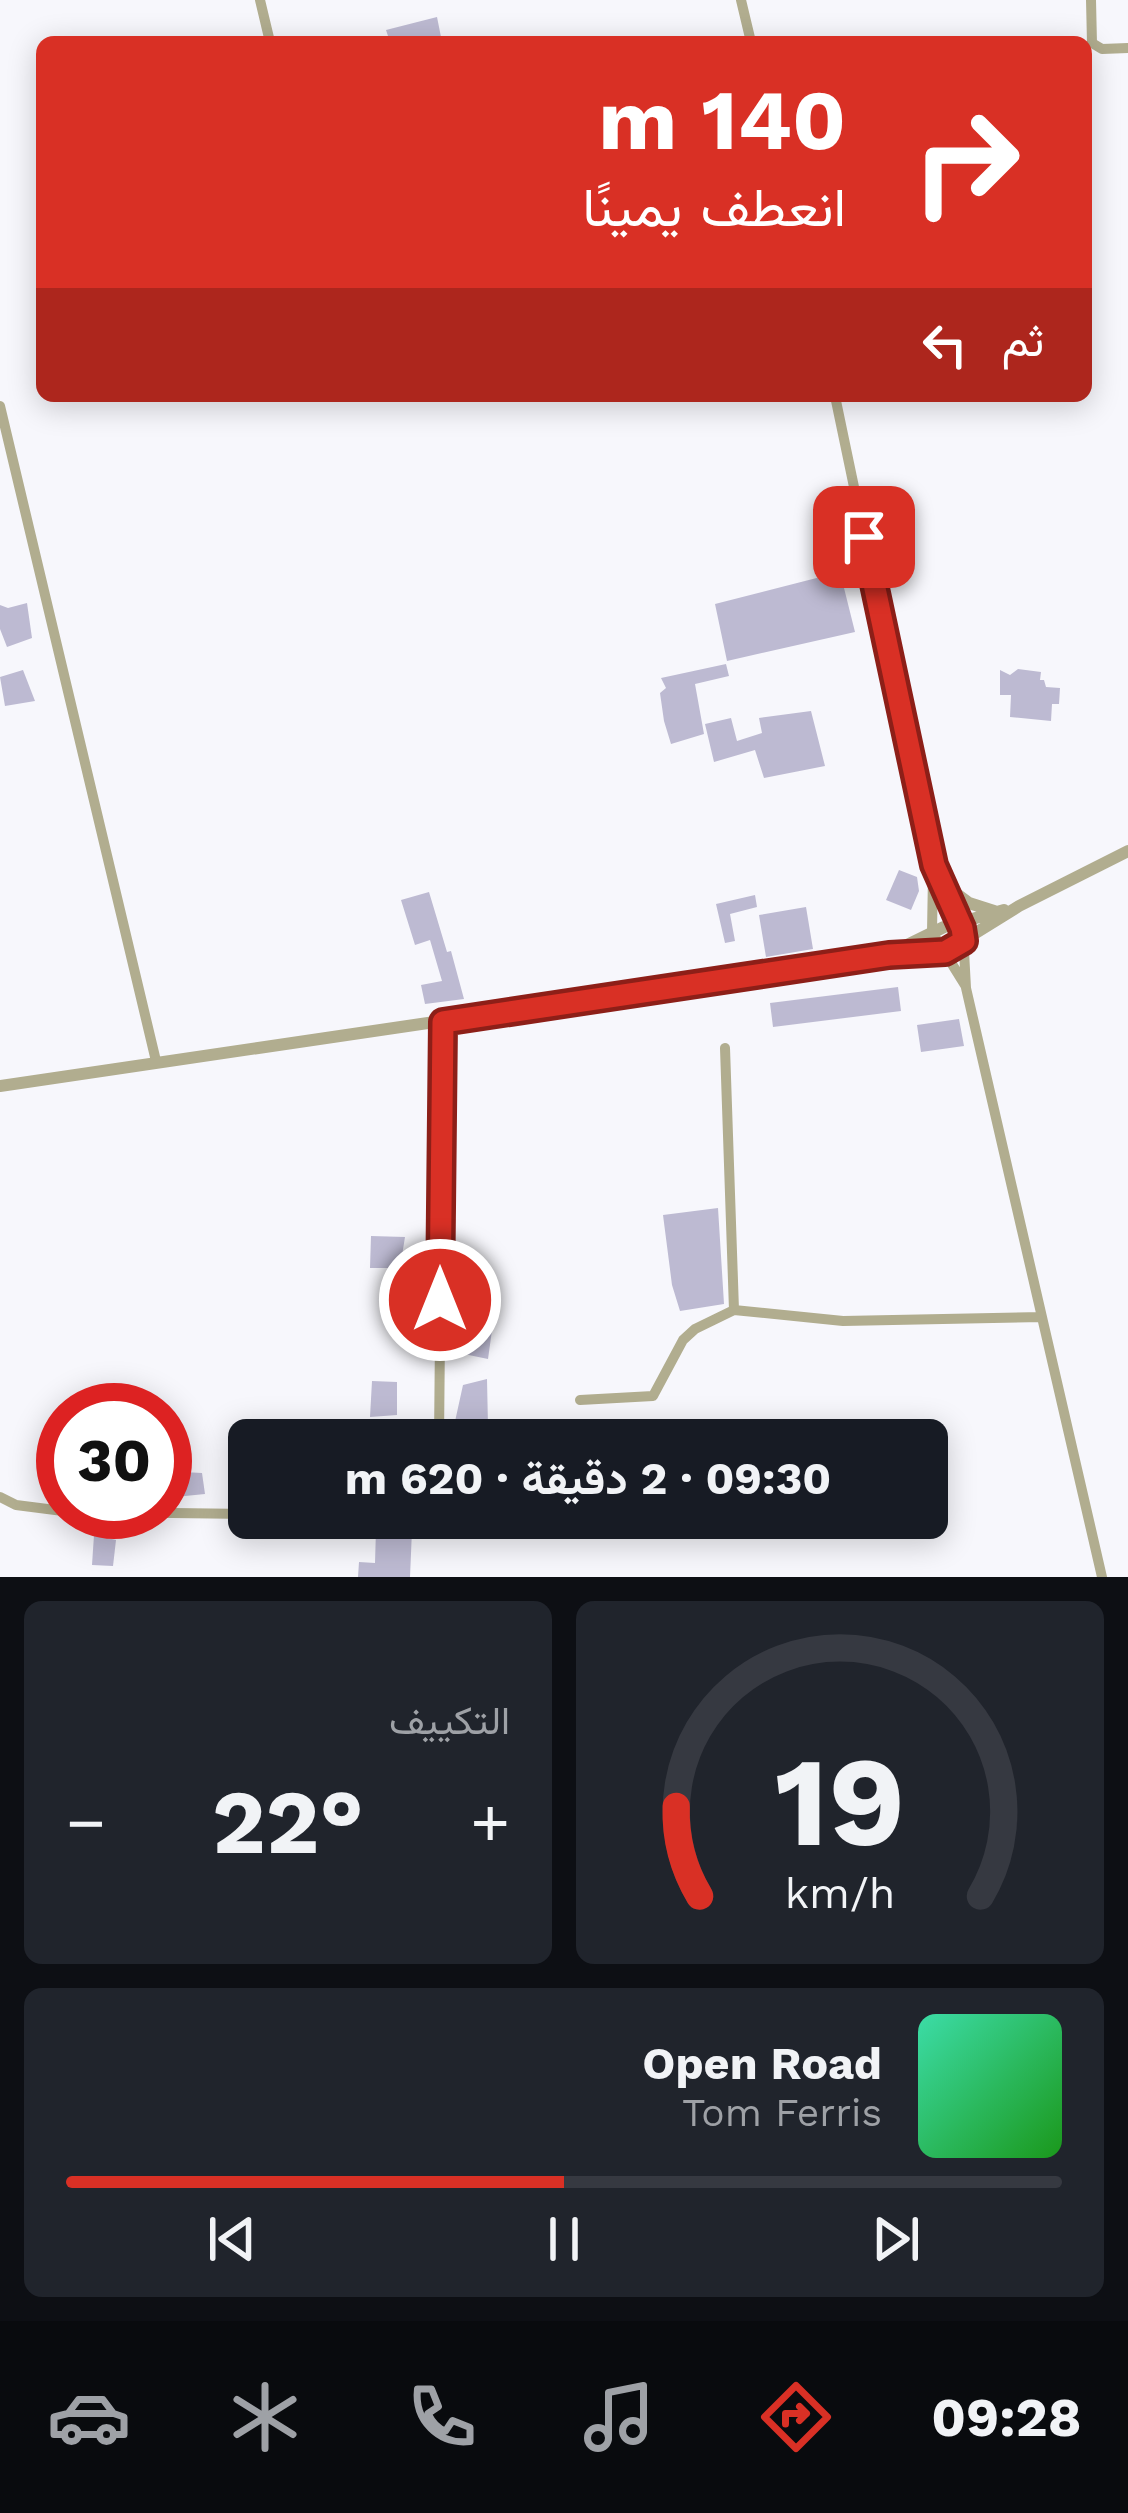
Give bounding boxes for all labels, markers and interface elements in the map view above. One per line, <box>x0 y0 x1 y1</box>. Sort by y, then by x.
text: 140 m <box>598 71 846 169</box>
icon: right <box>888 84 1044 240</box>
text: انعطف يمينًا <box>582 176 846 239</box>
icon: left <box>912 312 978 378</box>
text: ثم <box>1002 314 1044 367</box>
pin <box>813 486 915 588</box>
icon: arrive <box>831 504 897 570</box>
position arrow <box>377 1237 503 1363</box>
speed limit sign: 30 <box>36 1383 192 1539</box>
text: 09:30 · 2 دقيقة · 620 m <box>345 1452 831 1505</box>
text: التكييف <box>389 1698 510 1743</box>
text: 19 <box>775 1729 905 1875</box>
text: 22° <box>212 1769 364 1875</box>
text: − <box>66 1784 106 1861</box>
text: + <box>470 1784 510 1861</box>
text: km/h <box>785 1867 895 1917</box>
text: Open Road <box>642 2037 882 2090</box>
text: Tom Ferris <box>682 2090 882 2135</box>
icon: previous <box>199 2206 265 2272</box>
icon: pause <box>531 2206 597 2272</box>
icon: next <box>863 2206 929 2272</box>
icon: car <box>47 2375 131 2459</box>
icon: climate <box>223 2375 307 2459</box>
icon: phone <box>400 2375 484 2459</box>
icon: music <box>577 2375 661 2459</box>
icon: directions <box>754 2375 838 2459</box>
text: 09:28 <box>931 2386 1082 2449</box>

